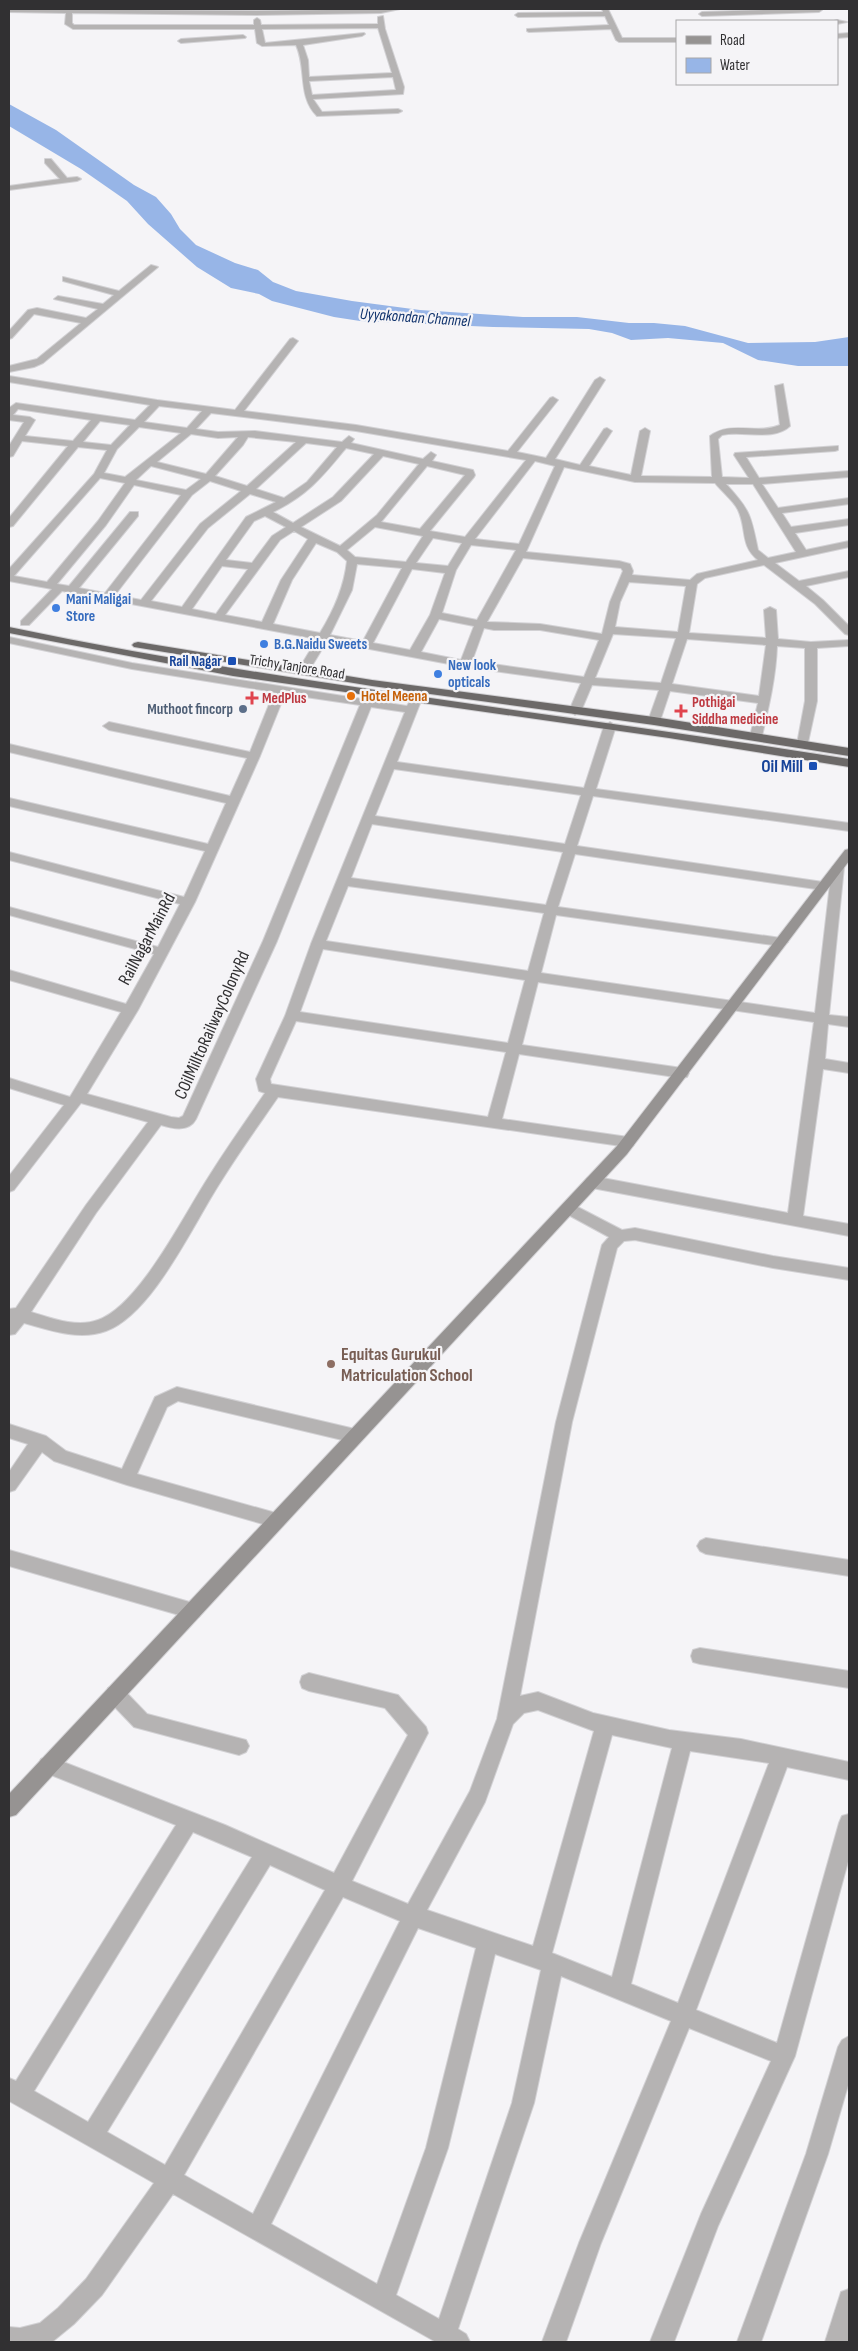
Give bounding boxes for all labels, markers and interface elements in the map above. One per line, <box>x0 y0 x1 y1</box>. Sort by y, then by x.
legend <box>676 20 838 85</box>
text: Road <box>720 31 745 50</box>
text: Water <box>720 56 751 75</box>
water label: Uyyakondan Channel <box>359 305 472 331</box>
place label: Mani Maligai Store <box>66 590 131 626</box>
marker: Mani Maligai Store <box>50 602 62 614</box>
place label: B.G.Naidu Sweets <box>274 635 368 654</box>
marker: B.G.Naidu Sweets <box>258 638 270 650</box>
street label: Trichy Tanjore Road <box>248 650 346 684</box>
place label: Rail Nagar <box>169 652 222 671</box>
marker: Rail Nagar <box>226 655 238 667</box>
place label: New look opticals <box>448 656 497 692</box>
marker: New look opticals <box>432 668 444 680</box>
place label: Hotel Meena <box>361 687 427 706</box>
place label: MedPlus <box>262 689 307 708</box>
marker: Hotel Meena <box>345 690 357 702</box>
marker: MedPlus <box>246 692 258 704</box>
place label: Pothigai Siddha medicine <box>692 693 778 729</box>
place label: Muthoot fincorp <box>147 700 233 719</box>
marker: Muthoot fincorp <box>237 703 249 715</box>
marker: Pothigai Siddha medicine <box>674 704 688 718</box>
place label: Oil Mill <box>761 756 803 777</box>
marker: Oil Mill <box>807 760 819 772</box>
street label: RailNagarMainRd <box>114 889 180 989</box>
street label: COilMilltoRailwayColonyRd <box>170 948 254 1102</box>
place label: Equitas Gurukul Matriculation School <box>341 1344 473 1386</box>
marker: Equitas Gurukul Matriculation School <box>325 1358 337 1370</box>

